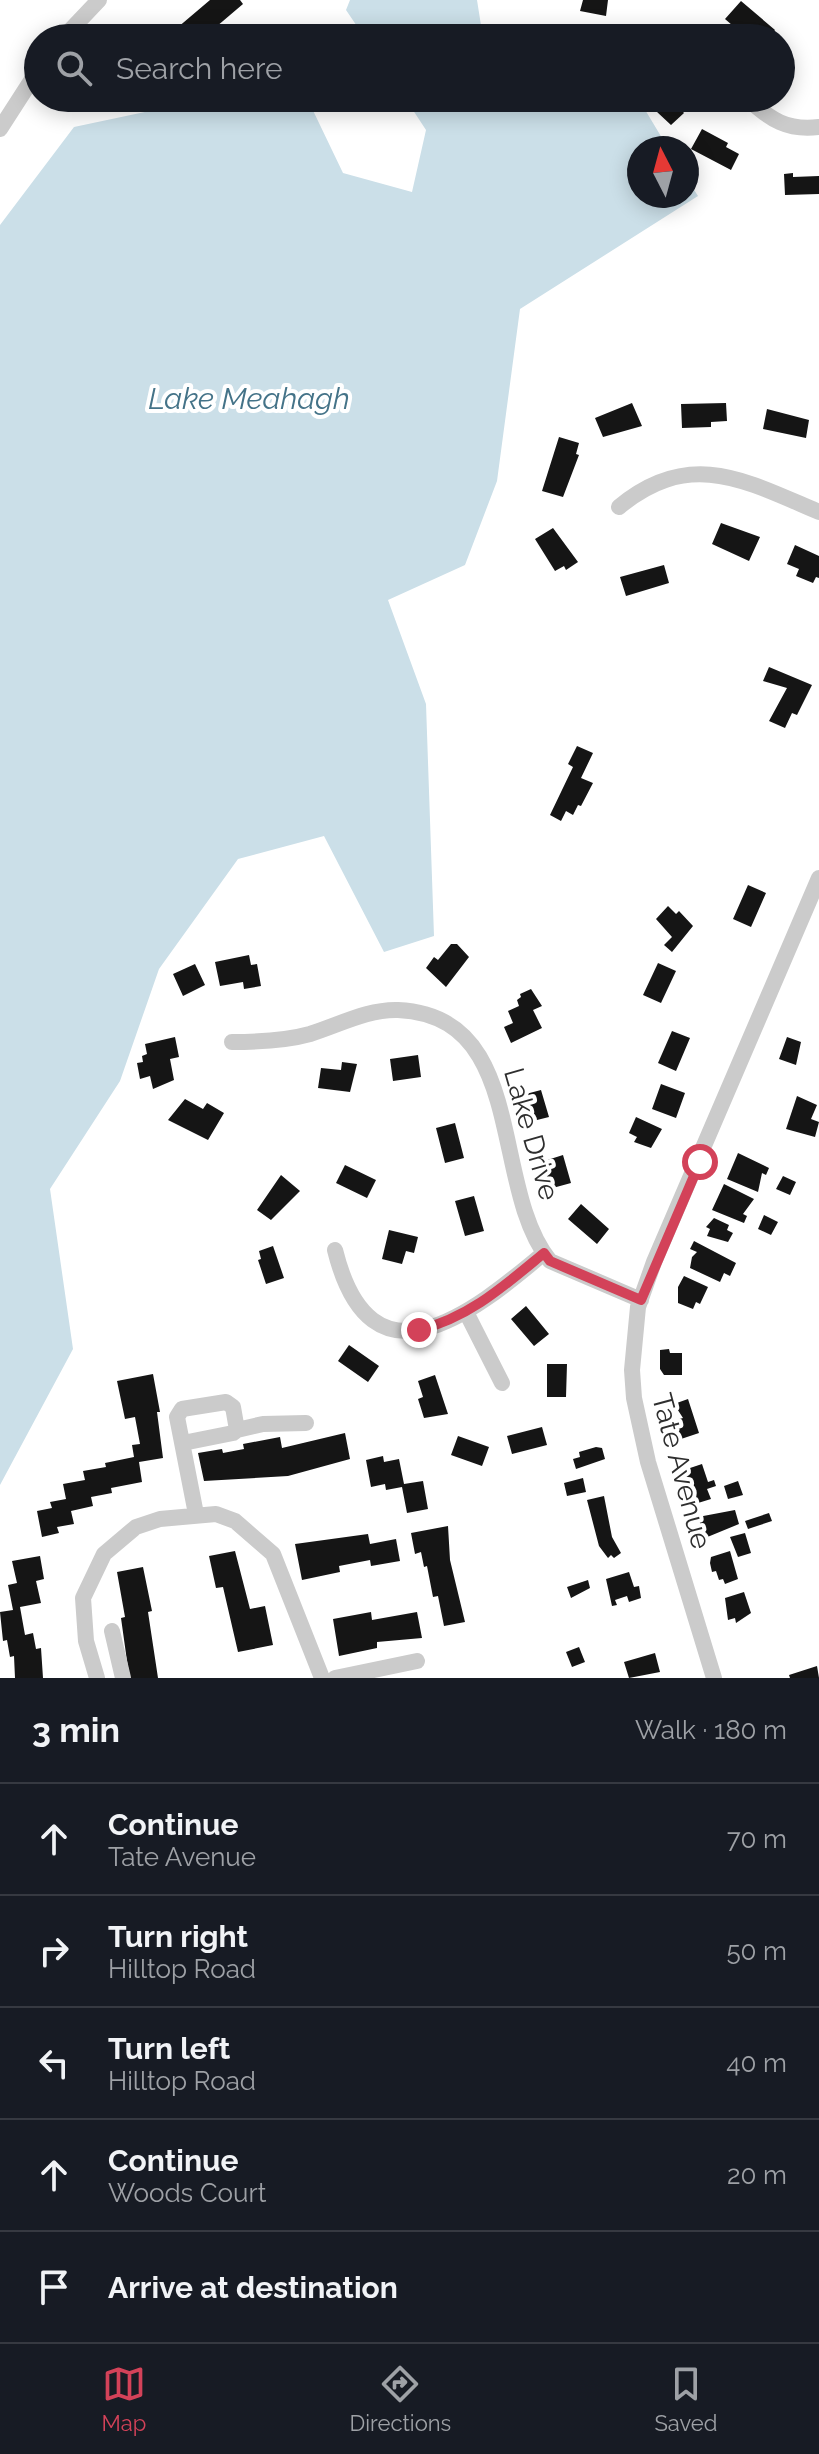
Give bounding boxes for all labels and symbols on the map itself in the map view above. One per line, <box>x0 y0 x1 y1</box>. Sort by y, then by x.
north arrow <box>627 136 699 208</box>
water label: Lake Meahagh <box>148 381 350 416</box>
street label: Lake Drive <box>497 1064 566 1204</box>
route start <box>682 1144 718 1180</box>
route end <box>401 1312 437 1348</box>
street label: Tate Avenue <box>645 1390 718 1552</box>

